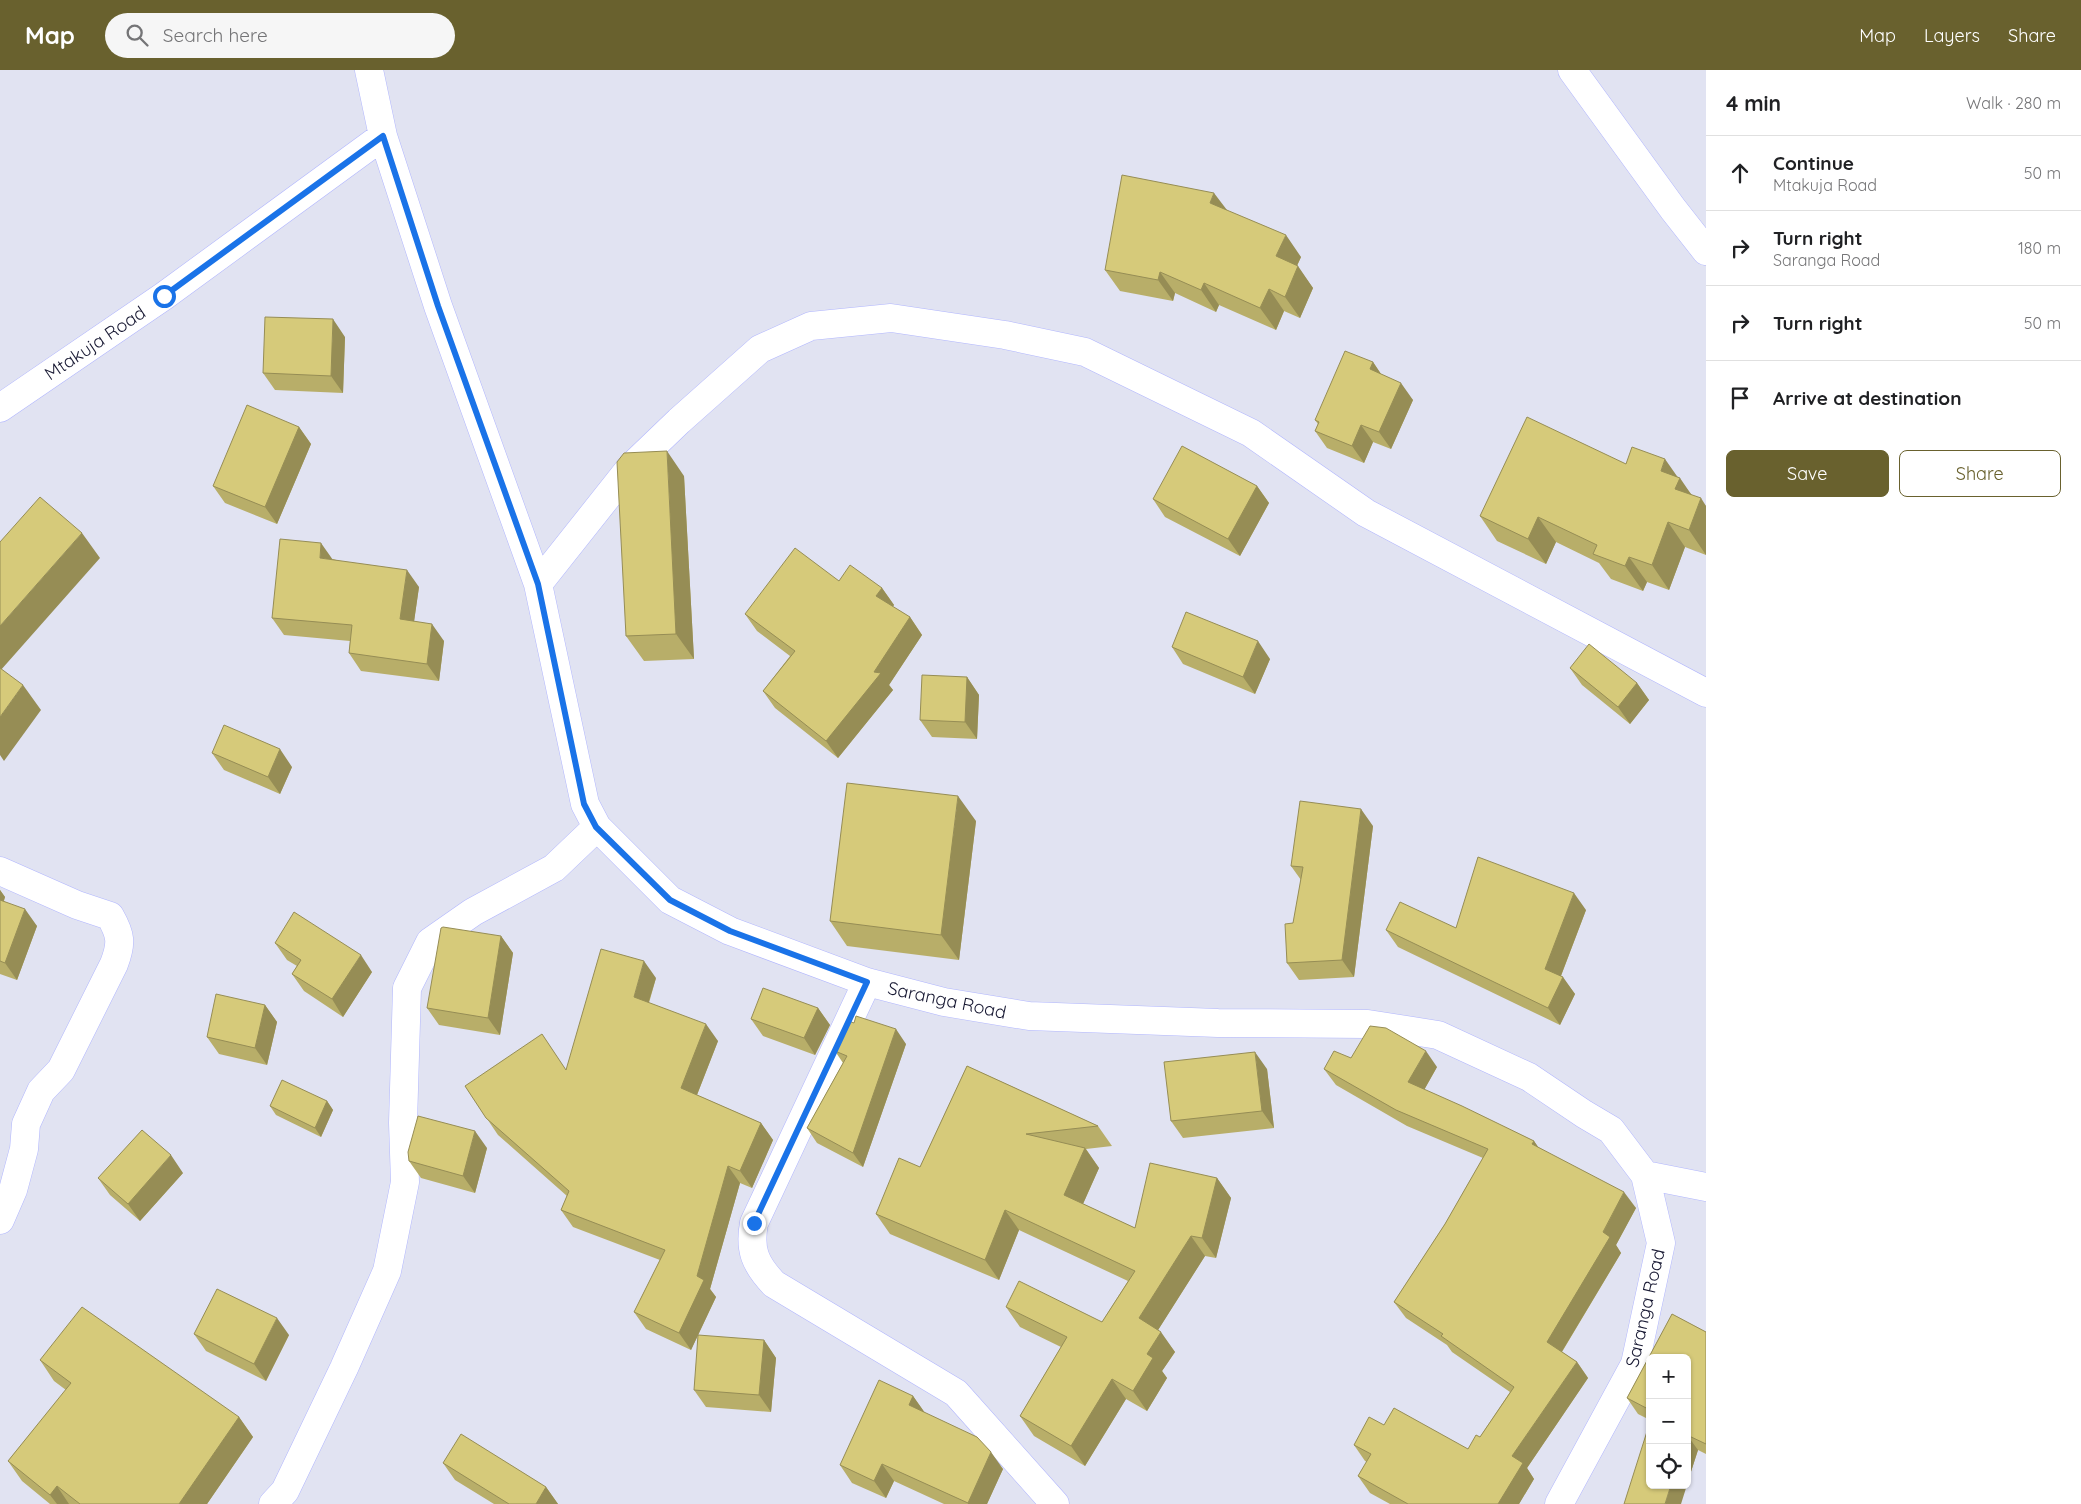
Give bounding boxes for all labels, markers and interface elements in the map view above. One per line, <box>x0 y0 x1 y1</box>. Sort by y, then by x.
search box <box>105 13 455 58</box>
text: Map <box>25 20 75 50</box>
icon: search <box>123 21 151 49</box>
text: Search here <box>163 23 268 47</box>
text: Map <box>1859 24 1896 47</box>
text: Layers <box>1924 24 1980 47</box>
text: Share <box>2008 24 2056 47</box>
text: 4 min <box>1726 90 1781 116</box>
text: Walk · 280 m <box>1966 93 2061 113</box>
text: Continue <box>1773 151 1854 175</box>
icon: ahead <box>1726 159 1754 187</box>
text: 50 m <box>2024 163 2061 183</box>
text: Mtakuja Road <box>1773 175 1877 195</box>
text: Turn right <box>1773 226 1862 250</box>
icon: right <box>1726 234 1754 262</box>
text: 180 m <box>2018 238 2061 258</box>
text: Saranga Road <box>1773 250 1880 270</box>
route start <box>153 285 176 308</box>
street label: Mtakuja Road <box>40 301 150 385</box>
icon: right <box>1726 309 1754 337</box>
text: Turn right <box>1773 311 1862 335</box>
text: 50 m <box>2024 313 2061 333</box>
icon: arrive <box>1726 384 1754 412</box>
text: Arrive at destination <box>1773 386 1962 410</box>
button: Save <box>1726 450 1889 497</box>
button: Share <box>1899 450 2061 497</box>
street label: Saranga Road <box>886 976 1008 1024</box>
route end <box>743 1212 766 1235</box>
street label: Saranga Road <box>1620 1247 1670 1369</box>
map controls <box>1646 1354 1691 1489</box>
button: + <box>1646 1354 1691 1399</box>
button: − <box>1646 1399 1691 1444</box>
button: locate <box>1646 1444 1691 1489</box>

